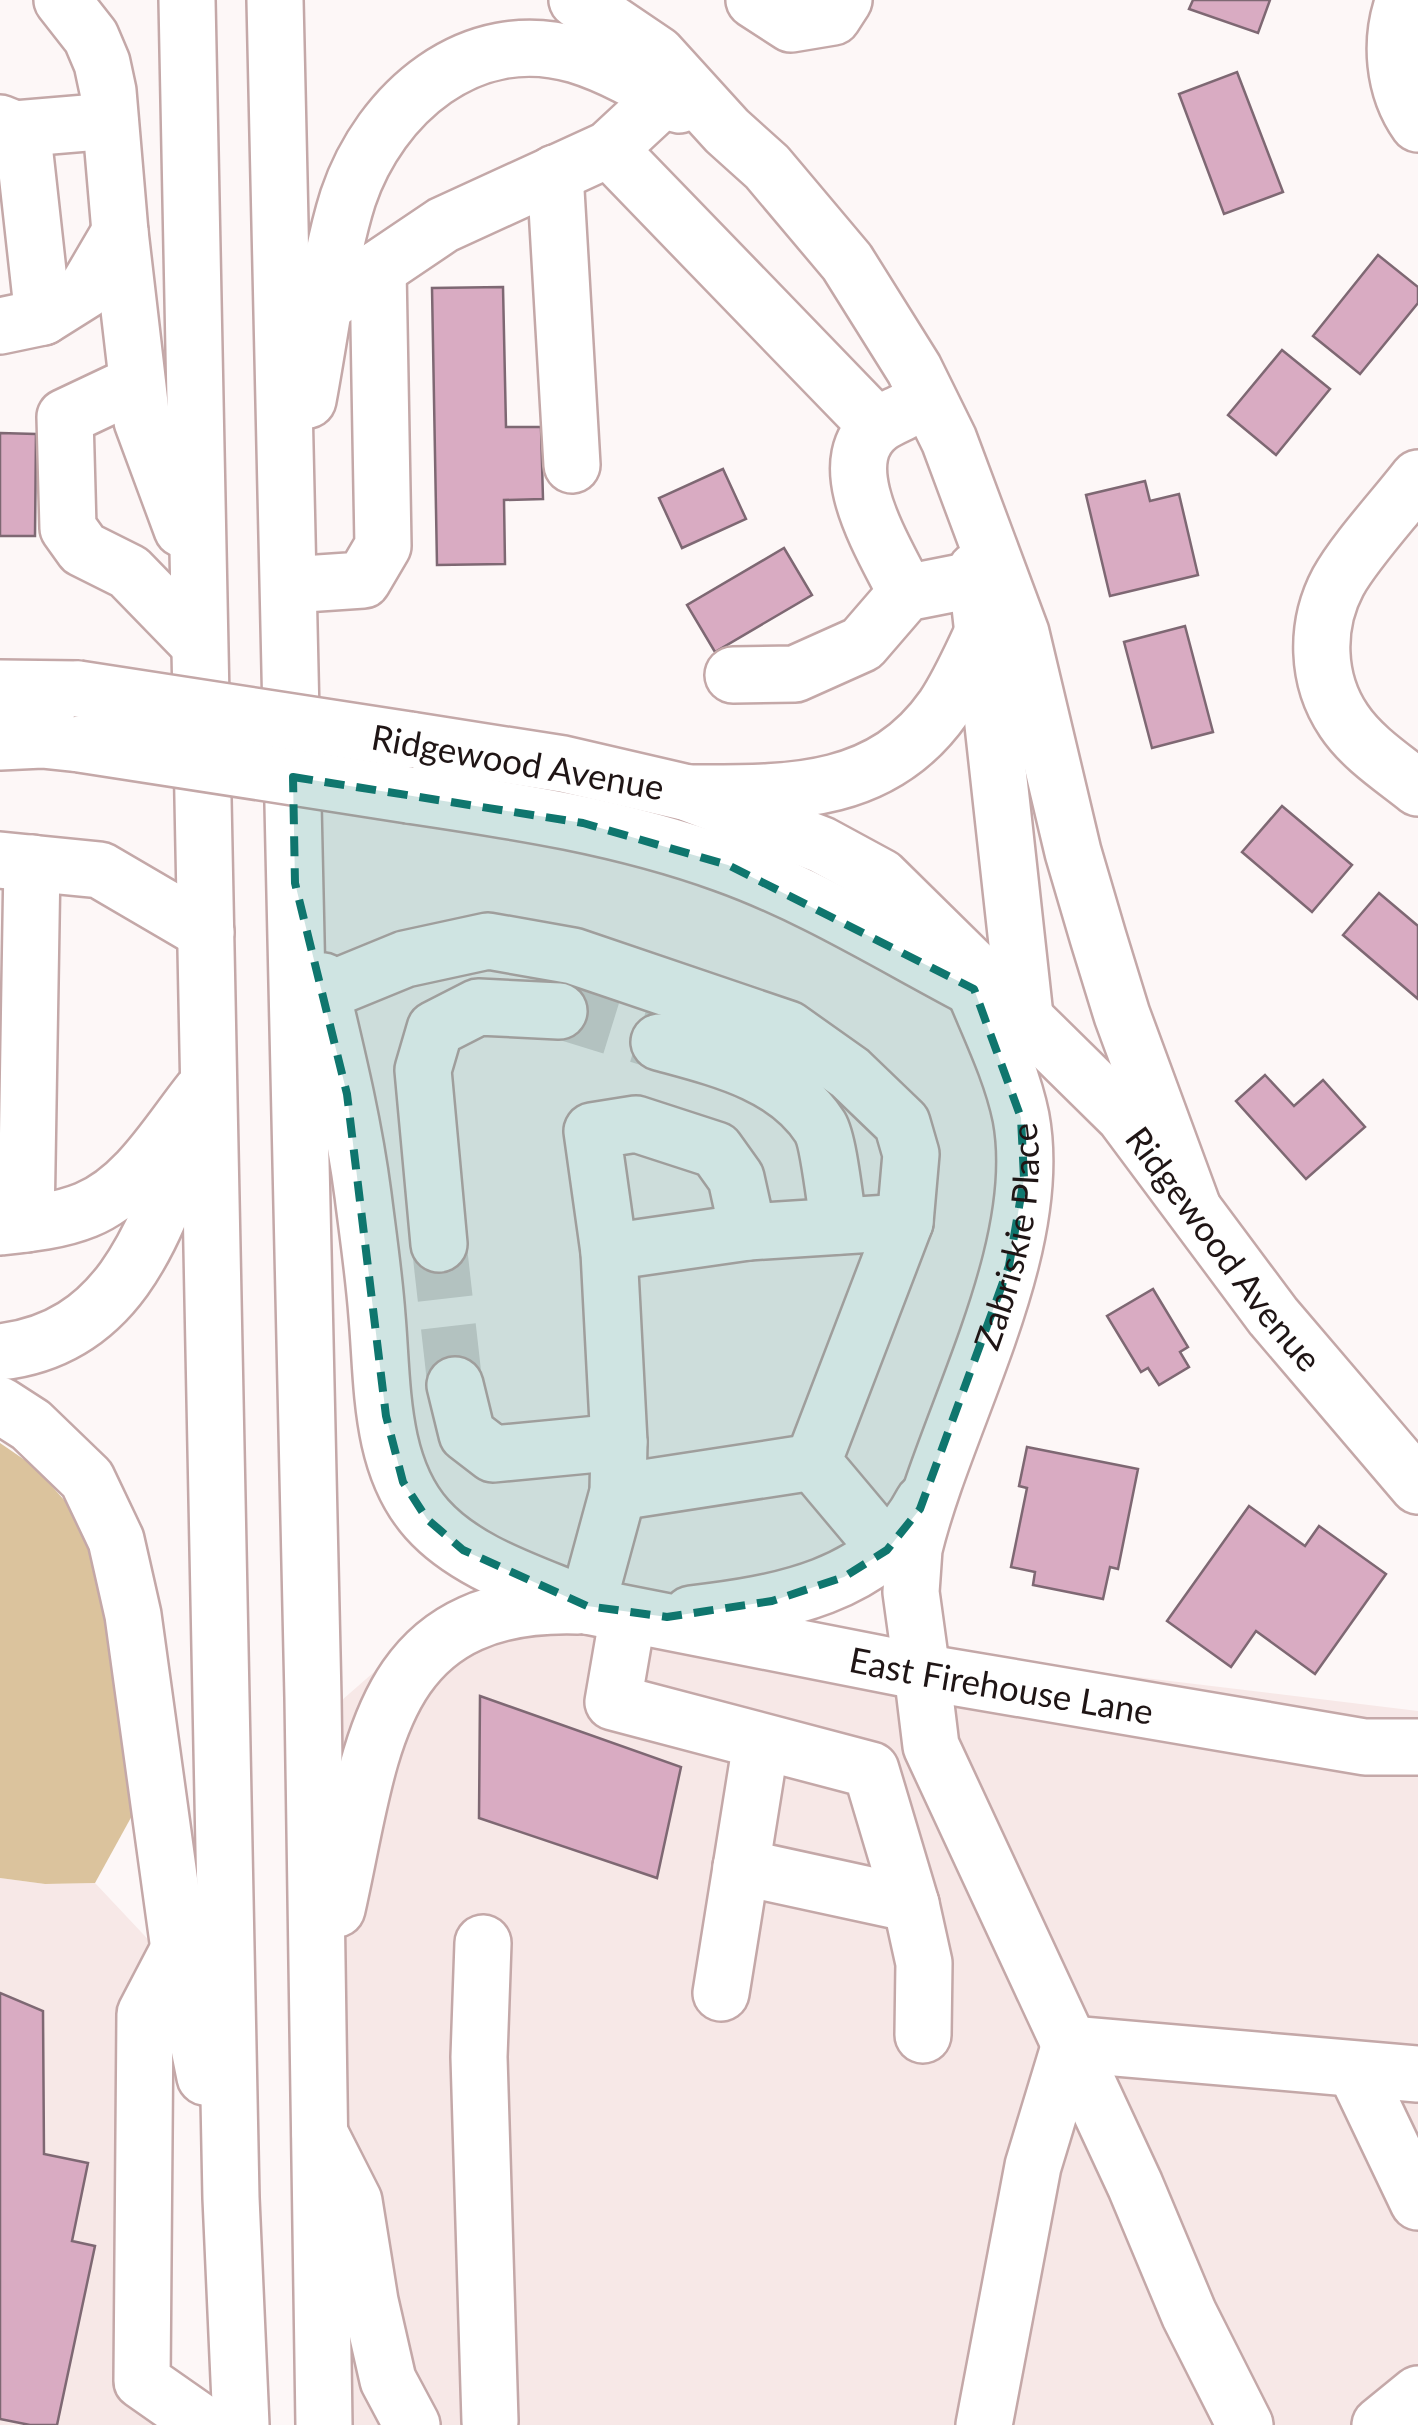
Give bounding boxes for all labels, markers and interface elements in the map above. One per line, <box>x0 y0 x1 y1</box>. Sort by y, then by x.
street label: Ridgewood Avenue <box>369 715 667 807</box>
street label: Ridgewood Avenue <box>1118 1118 1331 1379</box>
street label: Zabriskie Place <box>964 1121 1046 1354</box>
street label: East Firehouse Lane <box>846 1637 1157 1732</box>

